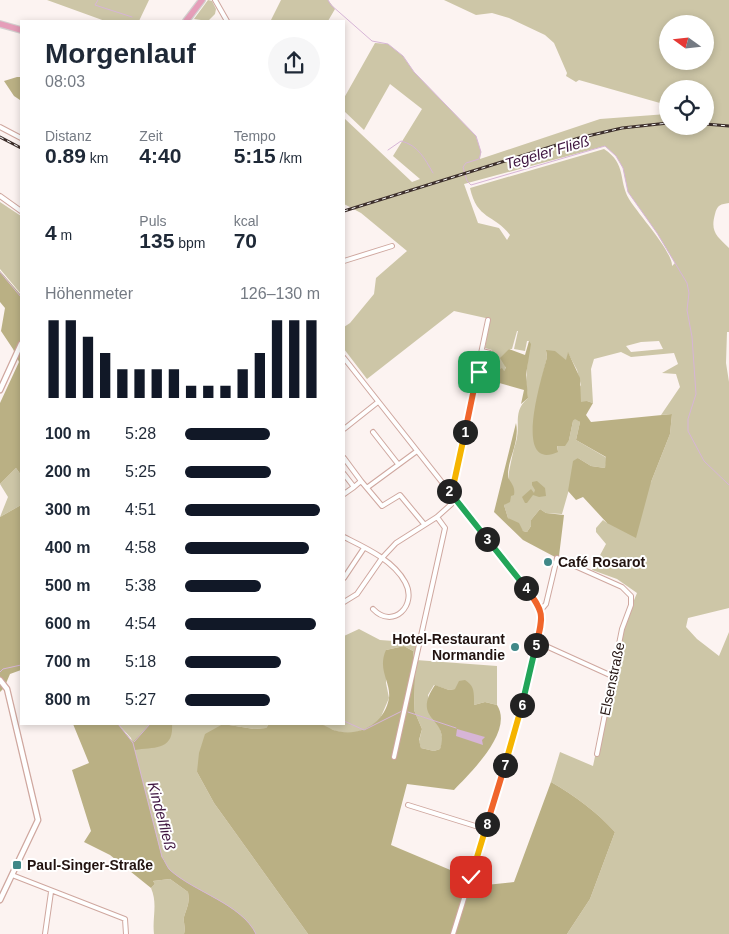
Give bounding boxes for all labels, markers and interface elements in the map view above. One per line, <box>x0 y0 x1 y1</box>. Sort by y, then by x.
north arrow <box>659 15 714 70</box>
map controls <box>659 15 714 135</box>
button: share <box>268 37 320 89</box>
text: Morgenlauf <box>45 38 196 69</box>
text: 08:03 <box>45 73 85 90</box>
button: locate <box>659 80 714 135</box>
text: Distanz <box>45 128 92 144</box>
text: Zeit <box>139 128 163 144</box>
text: Tempo <box>234 128 276 144</box>
water label: Tegeler Fließ <box>503 132 591 172</box>
text: 0.89 <box>45 144 86 167</box>
text: 4:40 <box>139 144 181 167</box>
text: 5:15 <box>234 144 276 167</box>
text: km <box>86 150 108 166</box>
text: /km <box>276 150 302 166</box>
text: Puls <box>139 213 167 229</box>
text: kcal <box>234 213 259 229</box>
text: 4 <box>45 221 57 244</box>
text: m <box>57 227 72 243</box>
text: 135 <box>139 229 174 252</box>
text: 70 <box>234 229 257 252</box>
text: bpm <box>174 235 206 251</box>
text: Höhenmeter <box>45 285 133 302</box>
text: 126–130 m <box>240 285 320 302</box>
pin <box>458 351 500 393</box>
icon: arrive <box>465 358 493 386</box>
pin: 1 <box>452 420 478 444</box>
text: 1 <box>462 424 469 440</box>
text: 100 m <box>45 425 90 442</box>
text: 5:28 <box>125 425 156 442</box>
text: 200 m <box>45 463 90 480</box>
text: 5:25 <box>125 463 156 480</box>
pin: 2 <box>436 478 462 504</box>
text: 2 <box>446 483 453 499</box>
text: 300 m <box>45 501 90 518</box>
text: 4:51 <box>125 501 156 518</box>
pin: 3 <box>474 526 500 552</box>
text: 3 <box>484 531 491 547</box>
text: 400 m <box>45 539 90 556</box>
text: 4:58 <box>125 539 156 556</box>
place label: Café Rosarot <box>558 554 645 570</box>
marker: Café Rosarot <box>542 556 554 568</box>
pin: 4 <box>514 576 538 600</box>
text: 500 m <box>45 577 90 594</box>
text: 5:38 <box>125 577 156 594</box>
text: 4 <box>523 580 530 596</box>
text: 600 m <box>45 615 90 632</box>
text: 4:54 <box>125 615 156 632</box>
place label: Hotel-Restaurant Normandie <box>392 631 505 663</box>
pin: 5 <box>524 632 548 658</box>
text: 5 <box>533 637 540 653</box>
marker: Hotel-Restaurant Normandie <box>509 641 521 653</box>
street label: Elsenstraße <box>596 641 628 717</box>
text: 700 m <box>45 653 90 670</box>
text: 5:18 <box>125 653 156 670</box>
text: 800 m <box>45 691 90 708</box>
text: 5:27 <box>125 691 156 708</box>
pin: 6 <box>510 692 534 718</box>
text: 6 <box>519 697 526 713</box>
pin: 7 <box>492 752 518 778</box>
text: 7 <box>502 757 509 773</box>
water label: Kindelfließ <box>145 780 179 852</box>
pin: 8 <box>474 812 500 836</box>
text: 8 <box>484 816 491 832</box>
pin <box>450 856 492 898</box>
place label: Paul-Singer-Straße <box>27 857 153 873</box>
marker: Paul-Singer-Straße <box>11 859 23 871</box>
icon: check <box>457 863 485 891</box>

